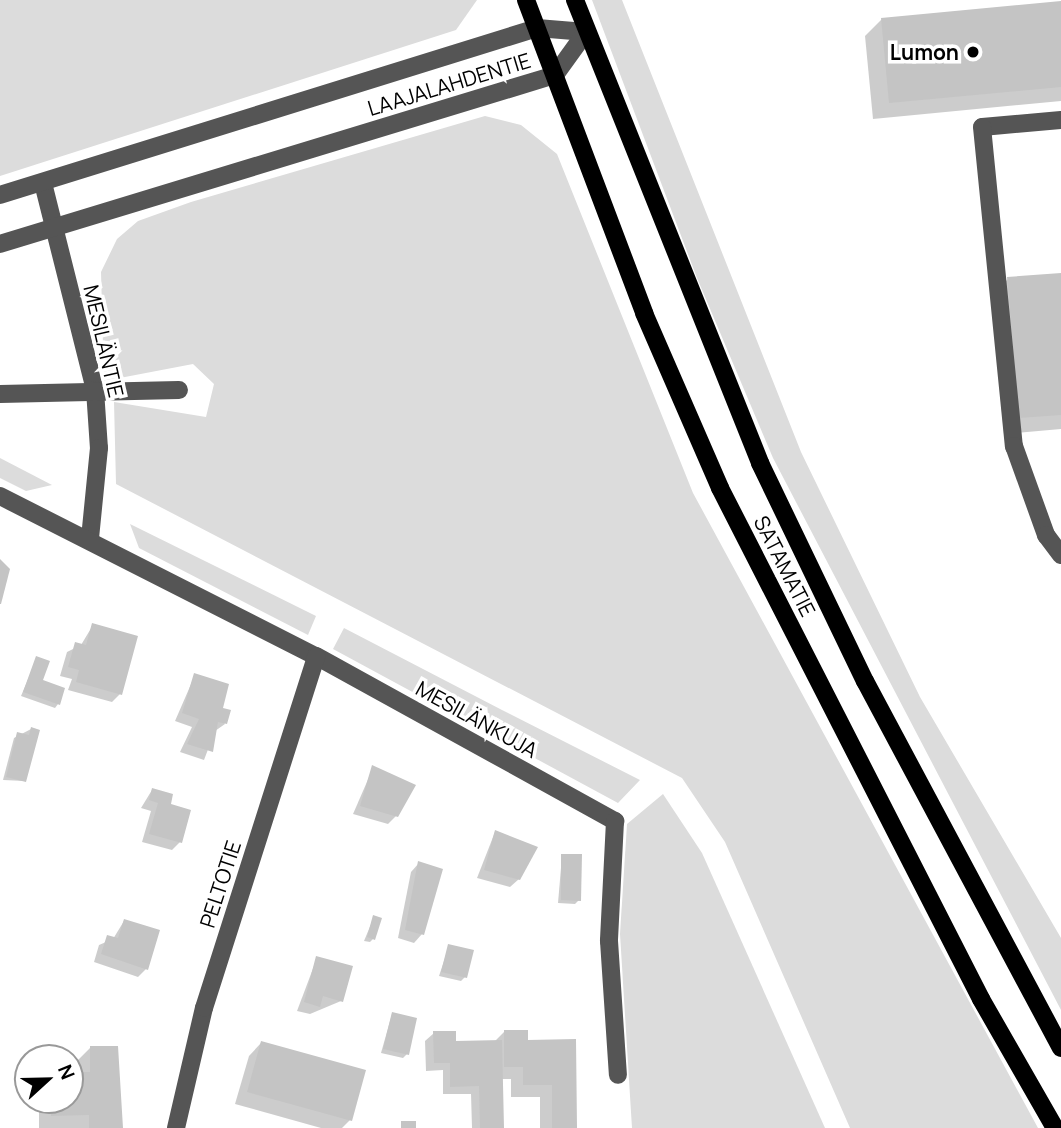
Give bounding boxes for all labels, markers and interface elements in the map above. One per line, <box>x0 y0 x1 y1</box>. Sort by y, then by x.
place label: Lumon <box>890 39 959 65</box>
marker: Lumon <box>965 44 981 60</box>
street label: LAAJALAHDENTIE <box>365 47 533 121</box>
street label: MESILÄNTIE <box>79 282 129 400</box>
street label: SATAMATIE <box>749 511 821 621</box>
street label: MESILÄNKUJA <box>412 675 542 763</box>
street label: PELTOTIE <box>194 837 246 931</box>
north arrow <box>14 1044 84 1114</box>
text: N <box>52 1061 81 1083</box>

